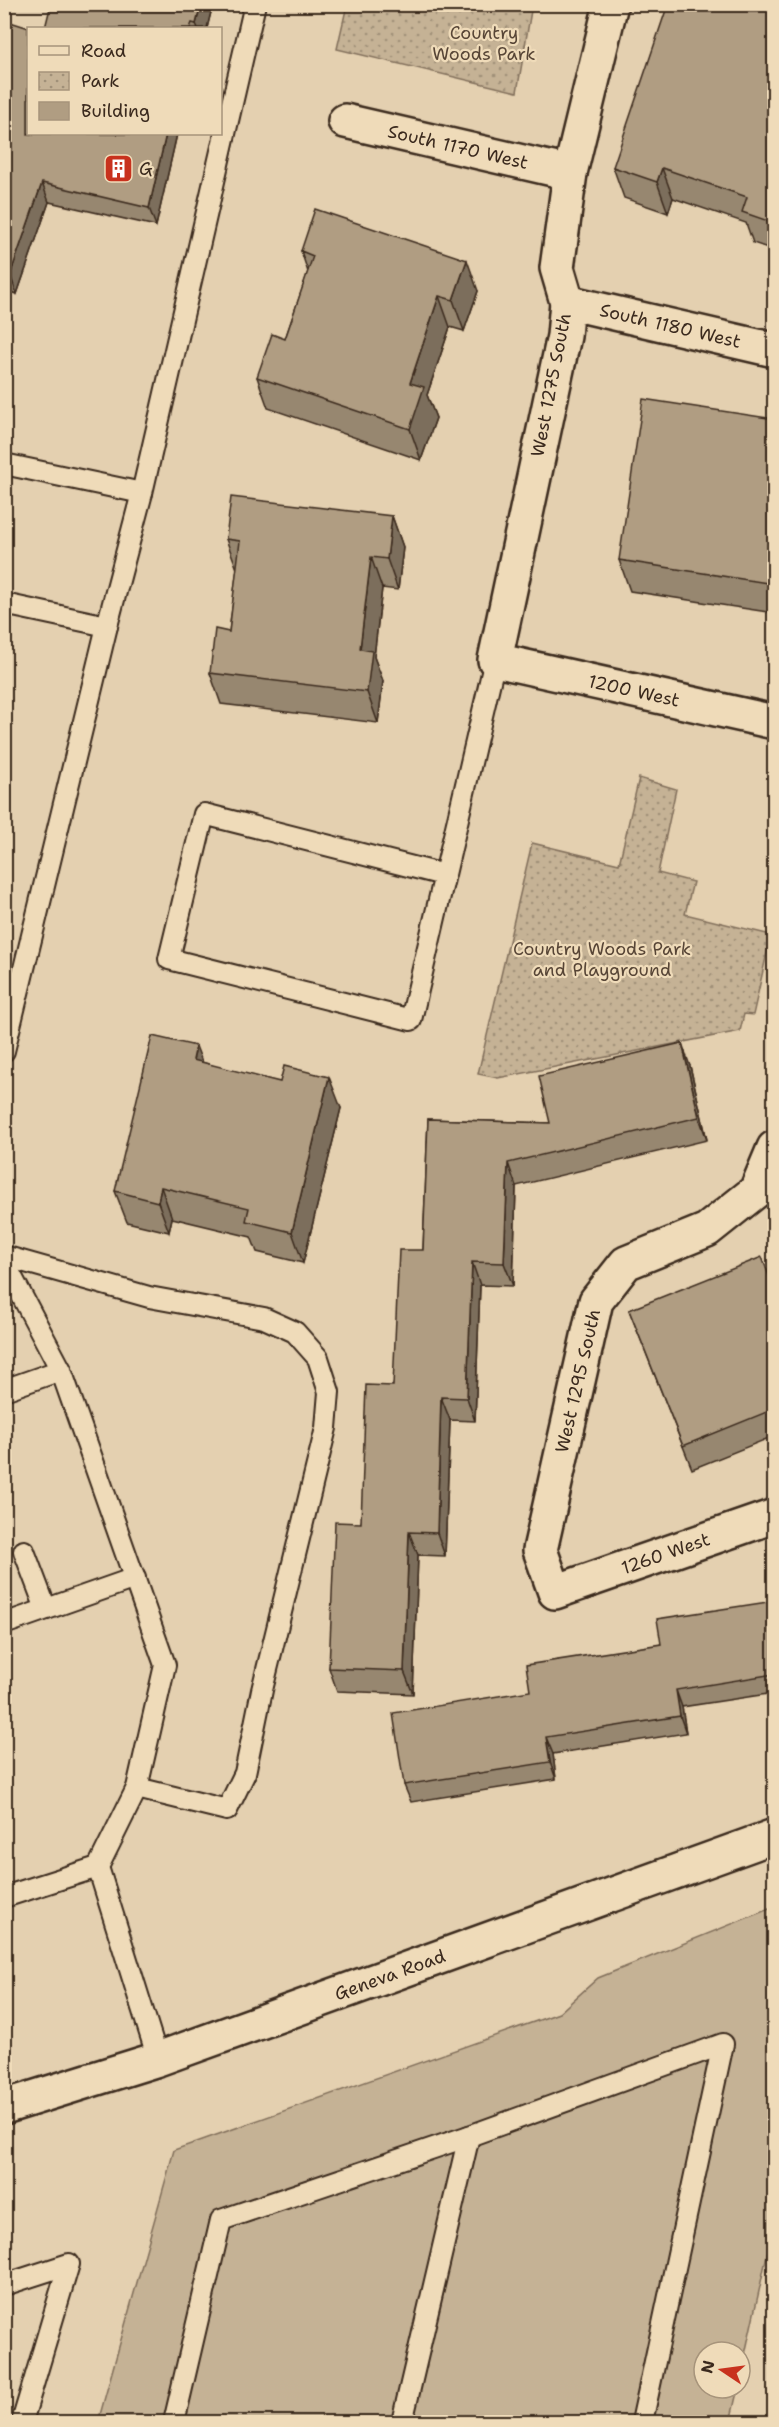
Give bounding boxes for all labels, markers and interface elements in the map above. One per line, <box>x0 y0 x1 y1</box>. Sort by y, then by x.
park label: Country Woods Park <box>432 21 536 66</box>
legend <box>27 27 222 135</box>
text: Road <box>81 39 126 63</box>
text: Park <box>81 69 120 93</box>
text: Building <box>81 99 150 123</box>
street label: South 1170 West <box>385 119 531 175</box>
building icon: G <box>102 153 134 185</box>
place label: G <box>139 157 153 181</box>
street label: South 1180 West <box>597 298 743 354</box>
street label: West 1275 South <box>525 311 577 459</box>
street label: 1200 West <box>586 669 682 713</box>
park label: Country Woods Park and Playground <box>513 937 691 982</box>
street label: West 1295 South <box>550 1307 606 1455</box>
street label: 1260 West <box>618 1527 713 1580</box>
street label: Geneva Road <box>331 1944 449 2006</box>
north arrow <box>692 2340 752 2400</box>
text: N <box>696 2358 720 2375</box>

